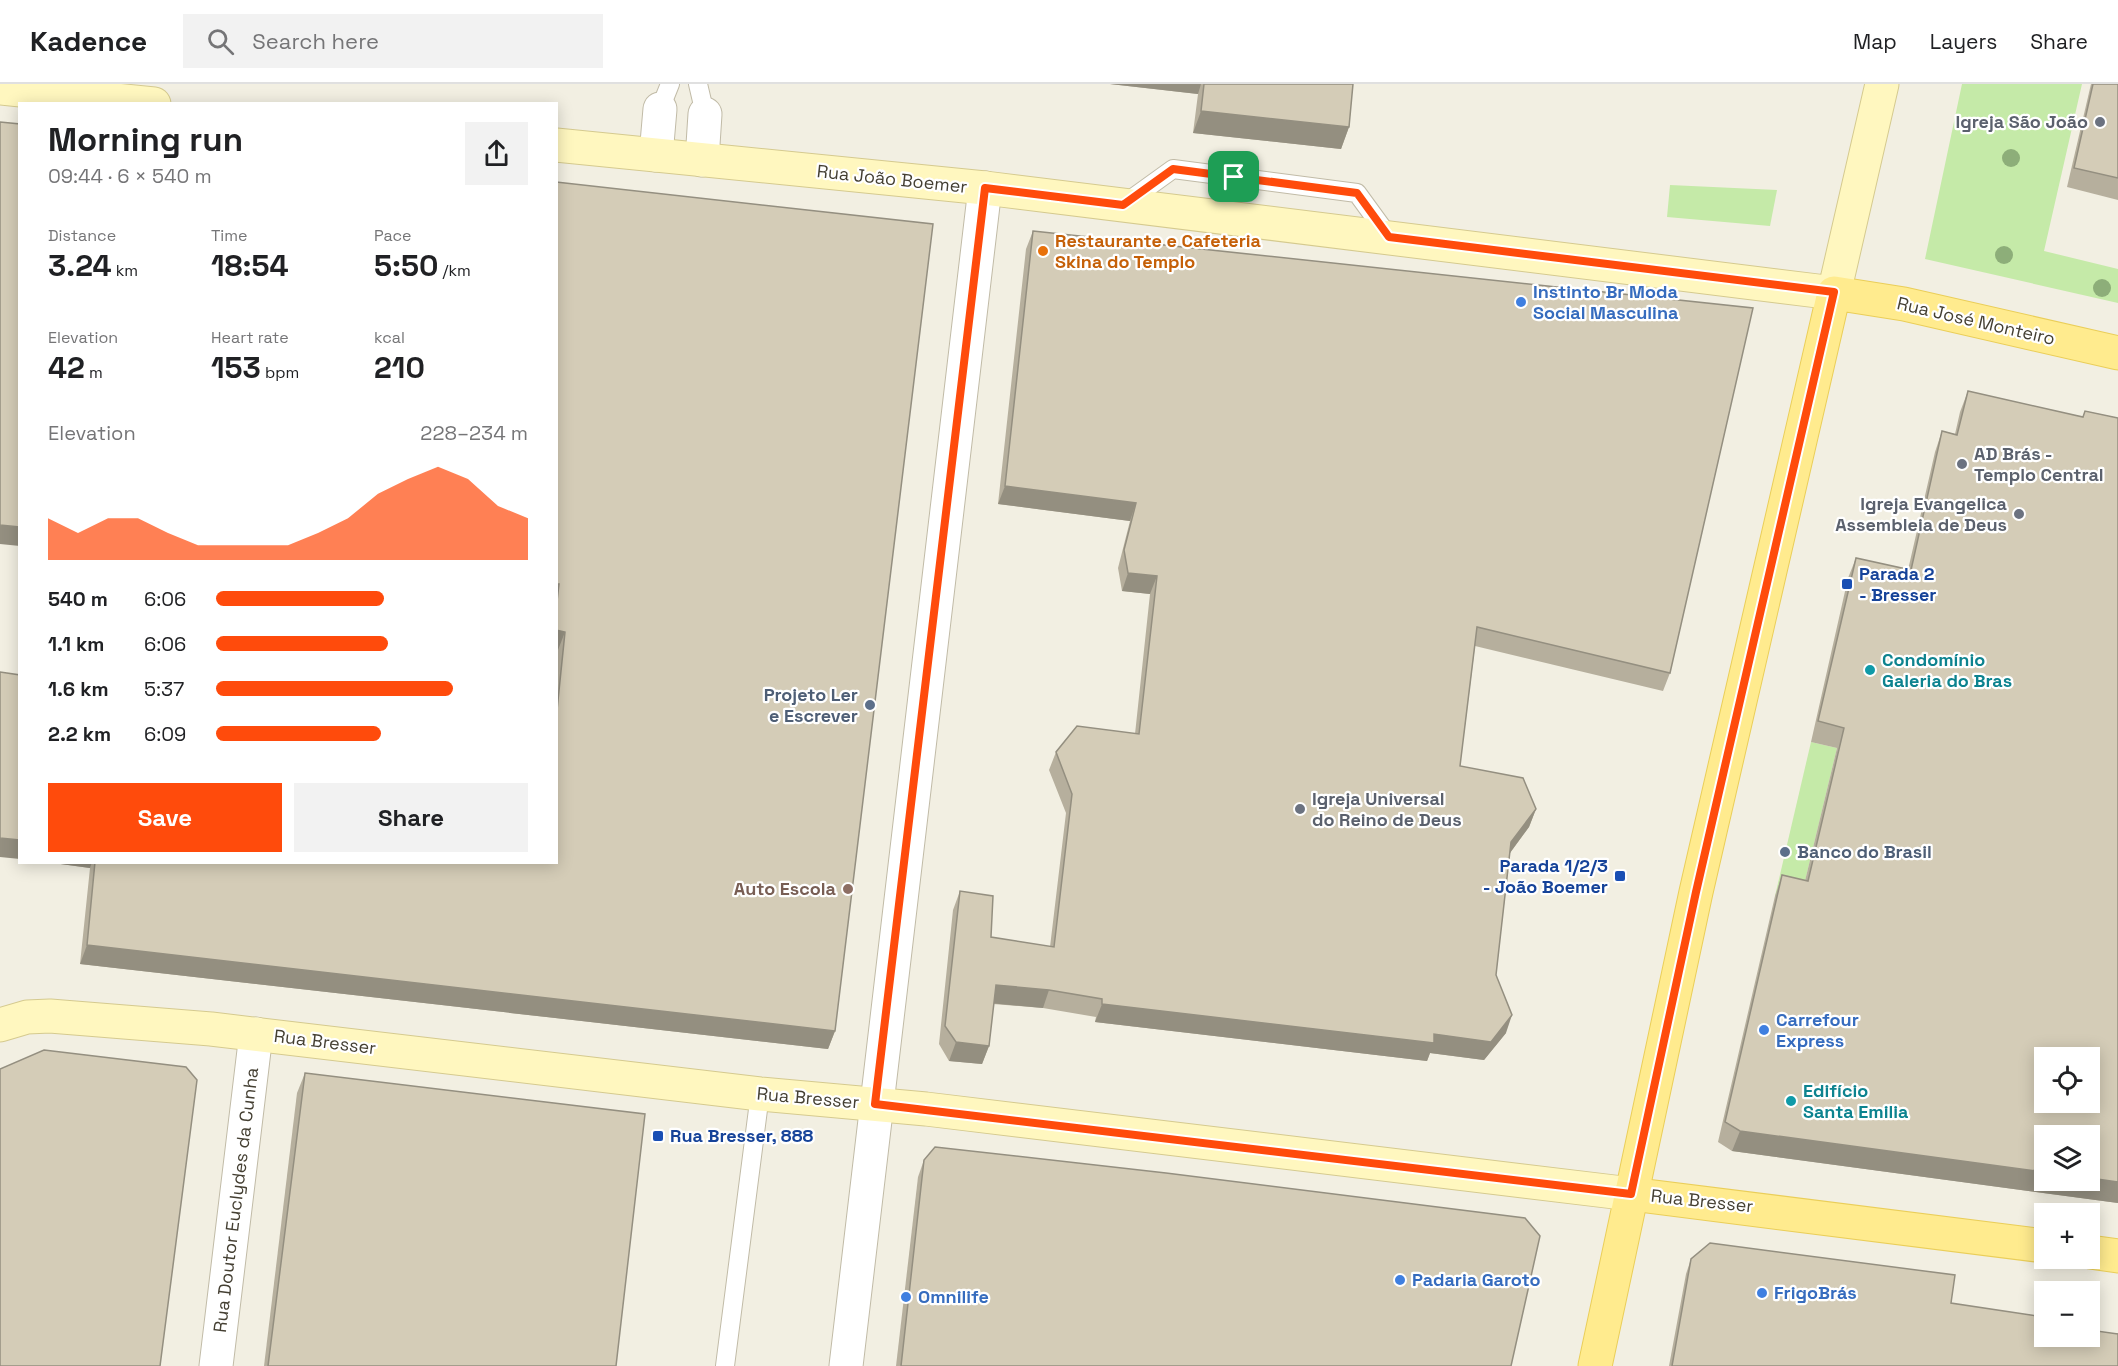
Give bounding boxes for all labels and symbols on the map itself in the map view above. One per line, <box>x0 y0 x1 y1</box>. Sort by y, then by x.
place label: Igreja São João <box>1956 110 2088 133</box>
marker: Igreja São João <box>2093 115 2107 129</box>
pin <box>1208 151 1259 202</box>
street label: Rua João Boemer <box>816 159 969 198</box>
place label: Restaurante e Cafeteria Skina do Templo <box>1055 229 1262 273</box>
marker: Restaurante e Cafeteria Skina do Templo <box>1036 244 1050 258</box>
place label: Instinto Br Moda Social Masculina <box>1533 280 1679 324</box>
street label: Rua José Monteiro <box>1895 291 2057 350</box>
marker: Instinto Br Moda Social Masculina <box>1514 295 1528 309</box>
place label: AD Brás - Templo Central <box>1974 442 2104 486</box>
marker: AD Brás - Templo Central <box>1955 457 1969 471</box>
place label: Igreja Evangelica Assembleia de Deus <box>1835 492 2008 536</box>
marker: Igreja Evangelica Assembleia de Deus <box>2012 507 2026 521</box>
place label: Parada 2 - Bresser <box>1859 562 1936 606</box>
marker: Parada 2 - Bresser <box>1840 577 1854 591</box>
place label: Condomínio Galeria do Bras <box>1882 648 2012 692</box>
marker: Condomínio Galeria do Bras <box>1863 663 1877 677</box>
place label: Projeto Ler e Escrever <box>764 683 858 727</box>
marker: Projeto Ler e Escrever <box>863 698 877 712</box>
place label: Igreja Universal do Reino de Deus <box>1312 787 1462 831</box>
marker: Igreja Universal do Reino de Deus <box>1293 802 1307 816</box>
place label: Banco do Brasil <box>1797 840 1932 863</box>
marker: Banco do Brasil <box>1778 845 1792 859</box>
place label: Parada 1/2/3 - João Boemer <box>1483 854 1608 898</box>
marker: Parada 1/2/3 - João Boemer <box>1613 869 1627 883</box>
place label: Auto Escola <box>734 877 837 900</box>
marker: Auto Escola <box>841 882 855 896</box>
place label: Carrefour Express <box>1776 1008 1859 1052</box>
marker: Carrefour Express <box>1757 1023 1771 1037</box>
street label: Rua Bresser <box>273 1024 378 1059</box>
street label: Rua Doutor Euclydes da Cunha <box>208 1066 263 1334</box>
place label: Edifício Santa Emilia <box>1803 1079 1909 1123</box>
street label: Rua Bresser <box>756 1082 860 1113</box>
marker: Edifício Santa Emilia <box>1784 1094 1798 1108</box>
place label: Rua Bresser, 888 <box>670 1124 813 1147</box>
marker: Rua Bresser, 888 <box>651 1129 665 1143</box>
street label: Rua Bresser <box>1650 1184 1755 1217</box>
place label: Padaria Garoto <box>1412 1268 1540 1291</box>
marker: Padaria Garoto <box>1393 1273 1407 1287</box>
place label: FrigoBrás <box>1774 1281 1857 1304</box>
place label: Omnilife <box>918 1285 989 1308</box>
marker: FrigoBrás <box>1755 1286 1769 1300</box>
marker: Omnilife <box>899 1290 913 1304</box>

